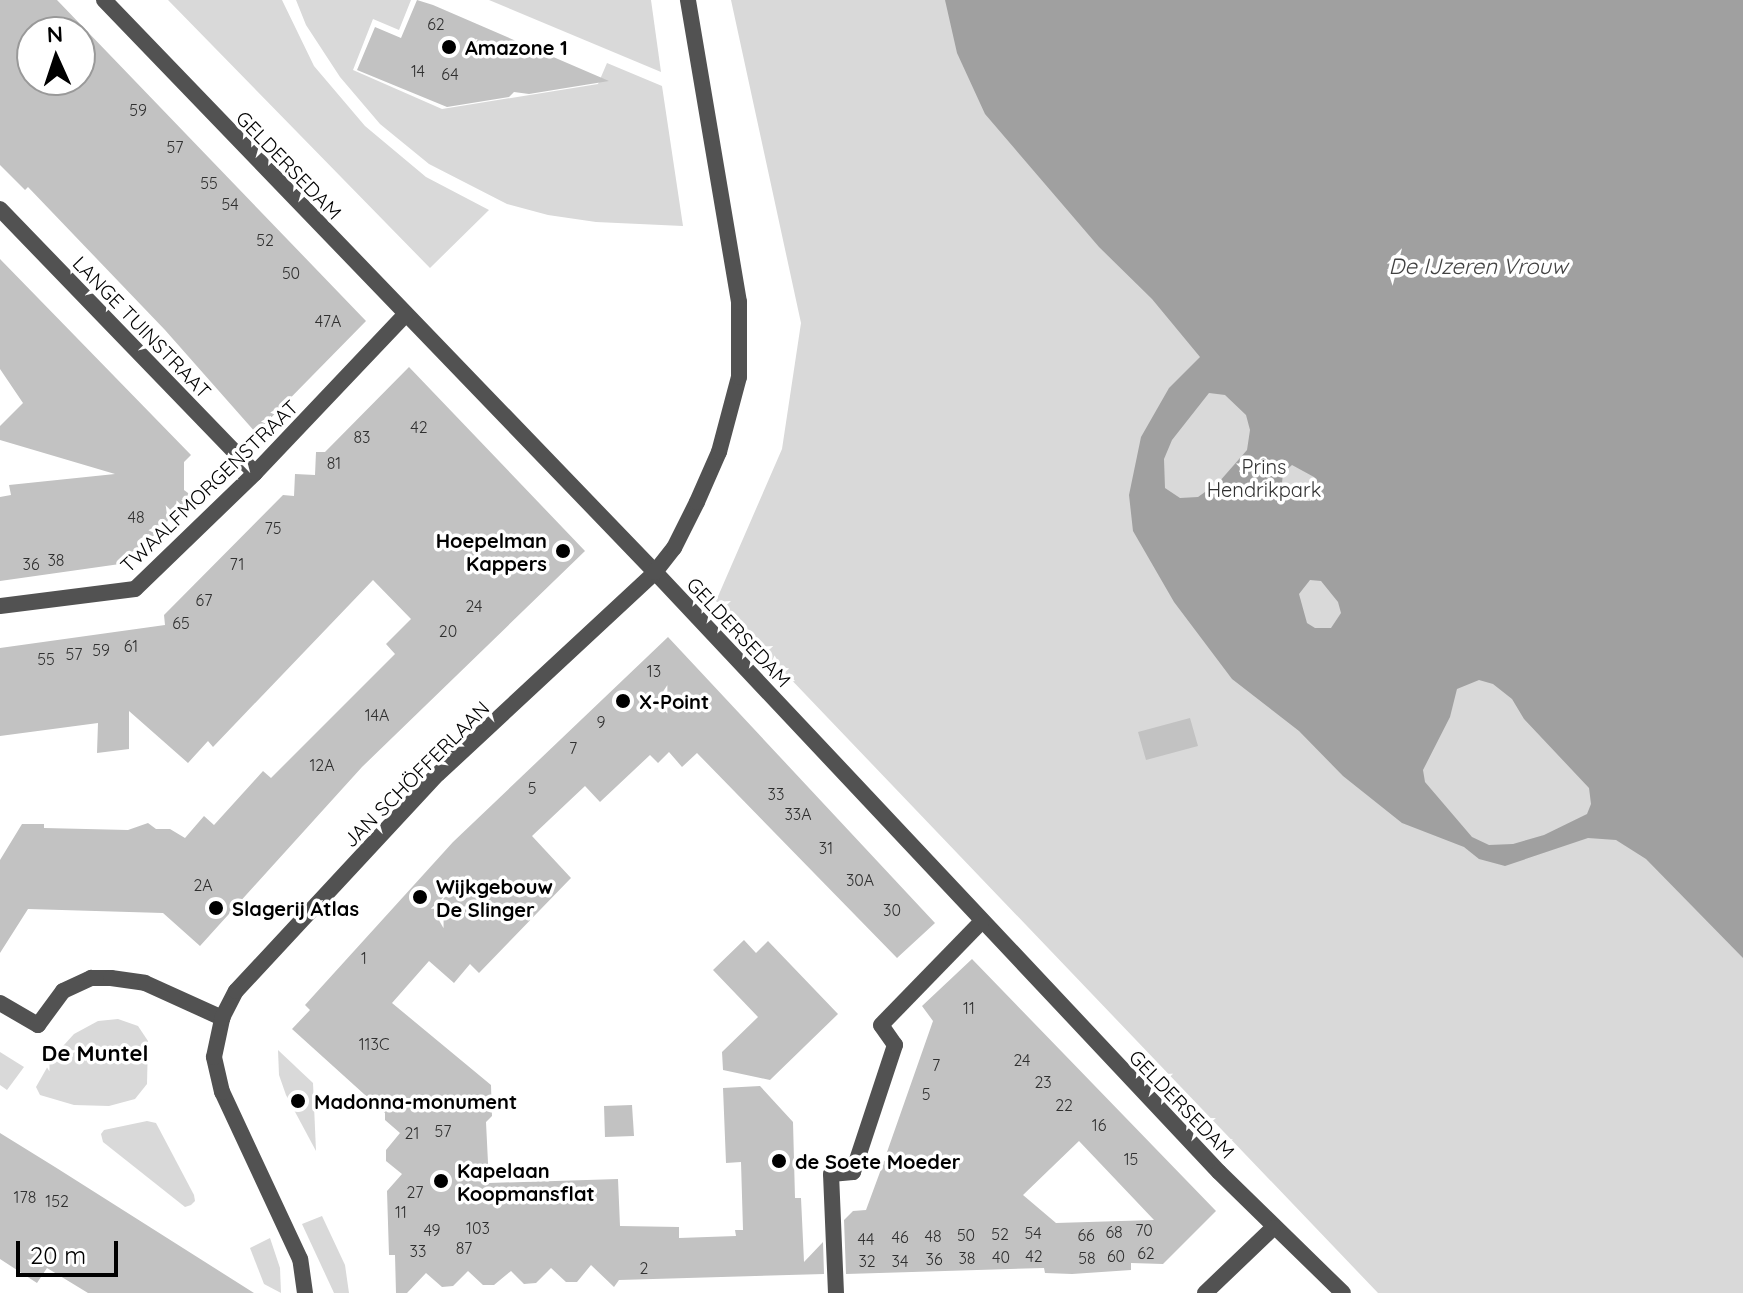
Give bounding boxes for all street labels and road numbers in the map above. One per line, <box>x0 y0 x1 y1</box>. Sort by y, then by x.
street label: GELDERSEDAM <box>231 106 347 224</box>
street label: LANGE TUINSTRAAT <box>68 251 216 403</box>
street label: TWAALFMORGENSTRAAT <box>115 395 303 577</box>
street label: GELDERSEDAM <box>682 572 796 692</box>
street label: JAN SCHÖFFERLAAN <box>338 696 494 852</box>
street label: GELDERSEDAM <box>1124 1045 1240 1163</box>

